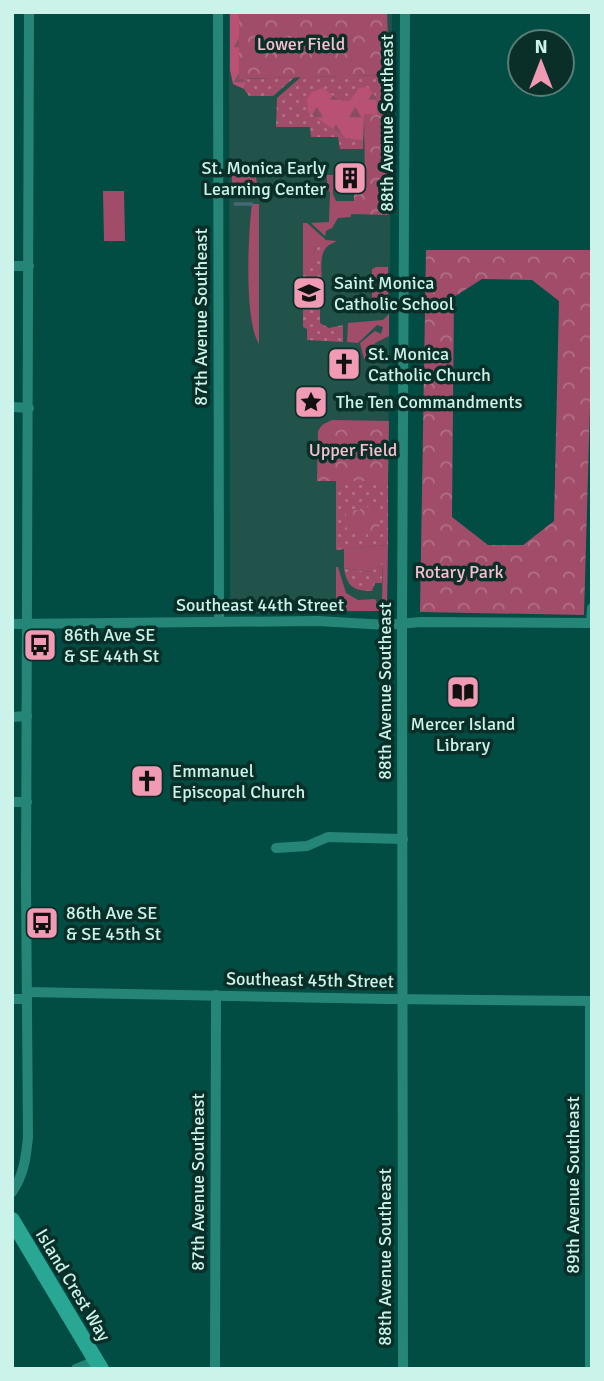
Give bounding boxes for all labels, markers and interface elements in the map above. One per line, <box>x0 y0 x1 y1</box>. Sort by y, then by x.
north arrow <box>506 28 576 98</box>
park label: Lower Field <box>257 33 345 55</box>
street label: 88th Avenue Southeast <box>376 34 398 212</box>
text: N <box>534 35 548 59</box>
place label: St. Monica Early Learning Center <box>202 157 327 200</box>
building icon: St. Monica Early Learning Center <box>331 159 369 197</box>
street label: 87th Avenue Southeast <box>190 228 212 406</box>
place label: Saint Monica Catholic School <box>334 272 454 315</box>
school or university icon: Saint Monica Catholic School <box>290 274 328 312</box>
place label: St. Monica Catholic Church <box>368 343 491 386</box>
church icon: St. Monica Catholic Church <box>325 345 363 383</box>
place icon: The Ten Commandments <box>292 383 330 421</box>
place label: The Ten Commandments <box>336 391 523 413</box>
park label: Upper Field <box>309 439 397 461</box>
park label: Rotary Park <box>414 561 504 583</box>
street label: Southeast 44th Street <box>176 594 344 616</box>
street label: 88th Avenue Southeast <box>374 602 396 780</box>
place label: 86th Ave SE & SE 44th St <box>64 624 159 667</box>
bus stop icon: 86th Ave SE & SE 44th St <box>21 626 59 664</box>
library icon: Mercer Island Library <box>444 673 482 711</box>
place label: Mercer Island Library <box>411 713 515 756</box>
place label: Emmanuel Episcopal Church <box>172 760 305 803</box>
church icon: Emmanuel Episcopal Church <box>128 762 166 800</box>
place label: 86th Ave SE & SE 45th St <box>66 902 161 945</box>
bus stop icon: 86th Ave SE & SE 45th St <box>23 904 61 942</box>
street label: Southeast 45th Street <box>226 968 394 992</box>
street label: 87th Avenue Southeast <box>187 1093 209 1271</box>
street label: 89th Avenue Southeast <box>562 1096 584 1274</box>
street label: 88th Avenue Southeast <box>374 1168 396 1346</box>
street label: Island Crest Way <box>31 1225 115 1346</box>

